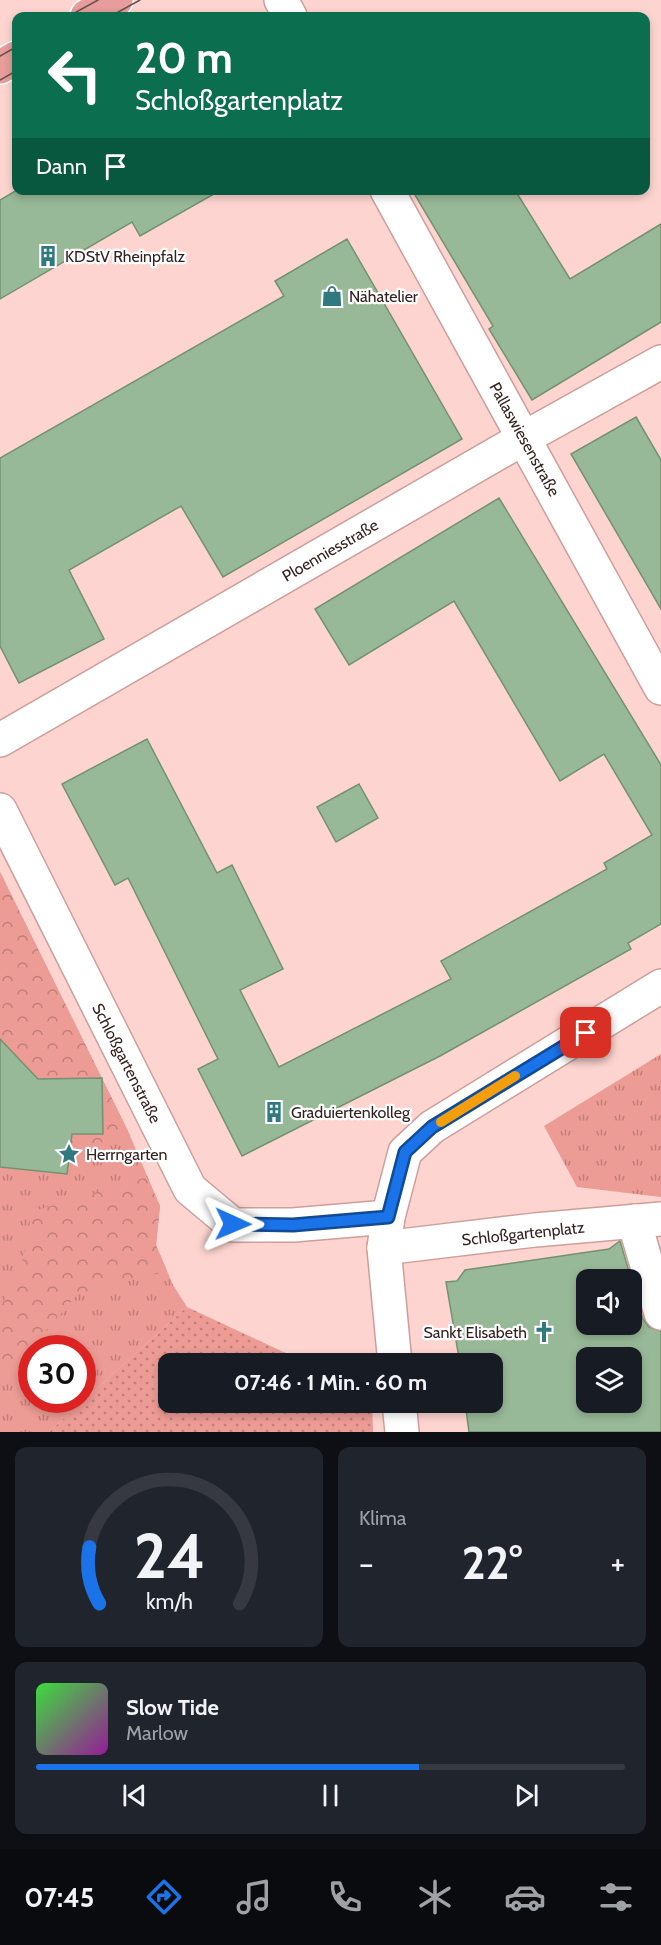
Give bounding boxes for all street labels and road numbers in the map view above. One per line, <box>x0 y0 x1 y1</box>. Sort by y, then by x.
street label: Pallaswiesenstraße <box>485 379 564 500</box>
street label: Ploenniesstraße <box>279 515 382 586</box>
street label: Schloßgartenstraße <box>88 1000 165 1126</box>
street label: Schloßgartenplatz <box>461 1218 586 1249</box>

